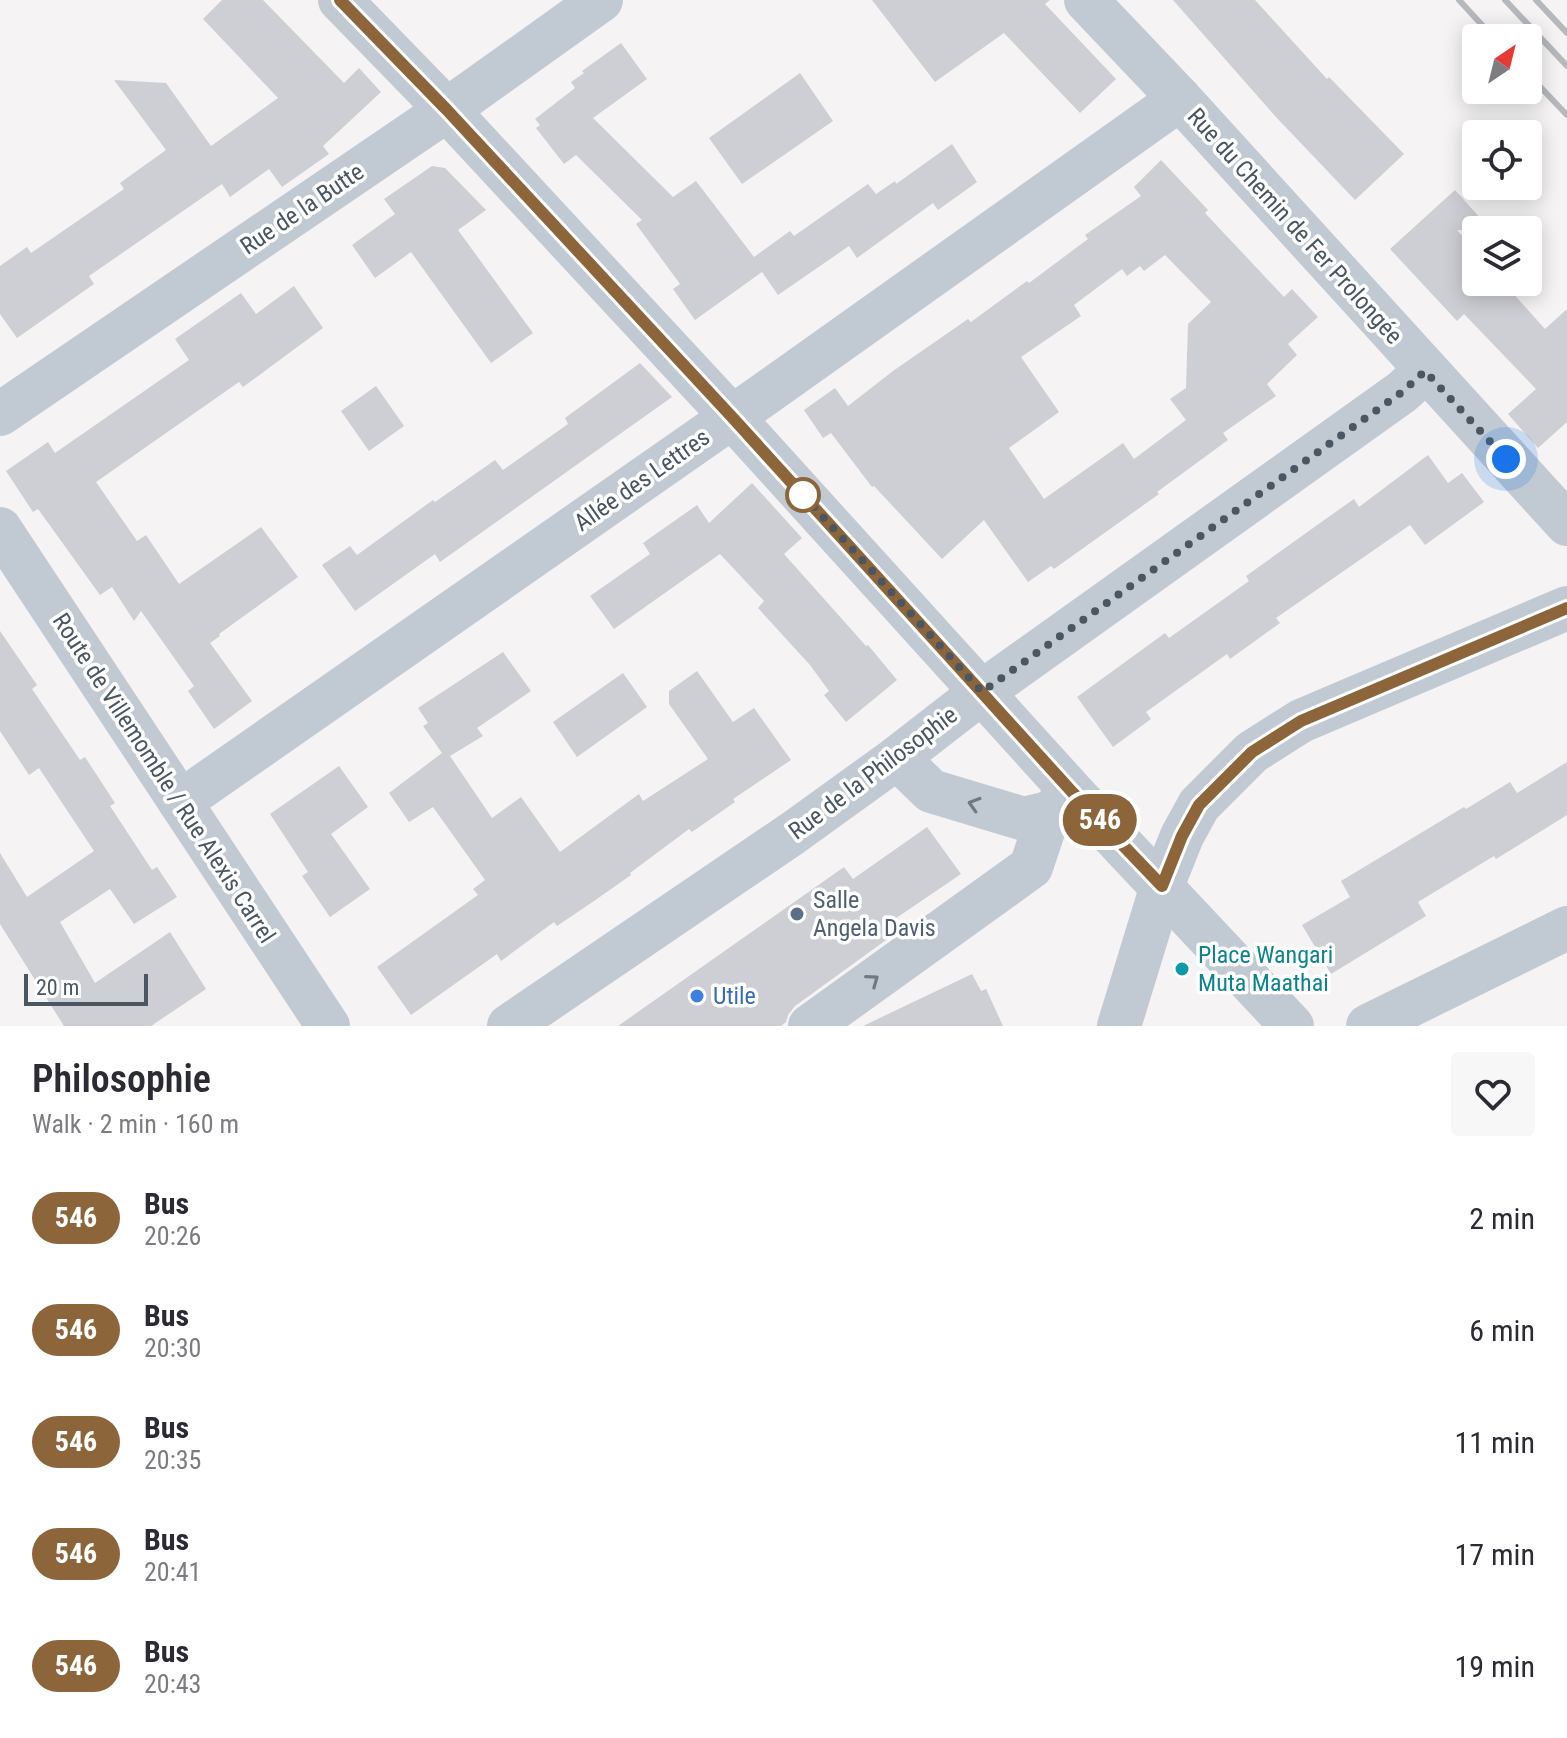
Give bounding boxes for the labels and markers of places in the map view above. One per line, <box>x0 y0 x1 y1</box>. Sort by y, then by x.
unlabelled marker <box>786 478 820 512</box>
place label: Salle Angela Davis <box>813 886 936 942</box>
marker: Salle Angela Davis <box>788 905 806 923</box>
place label: Place Wangari Muta Maathai <box>1198 941 1333 997</box>
marker: Place Wangari Muta Maathai <box>1173 960 1191 978</box>
place label: Utile <box>713 982 756 1010</box>
marker: Utile <box>688 987 706 1005</box>

